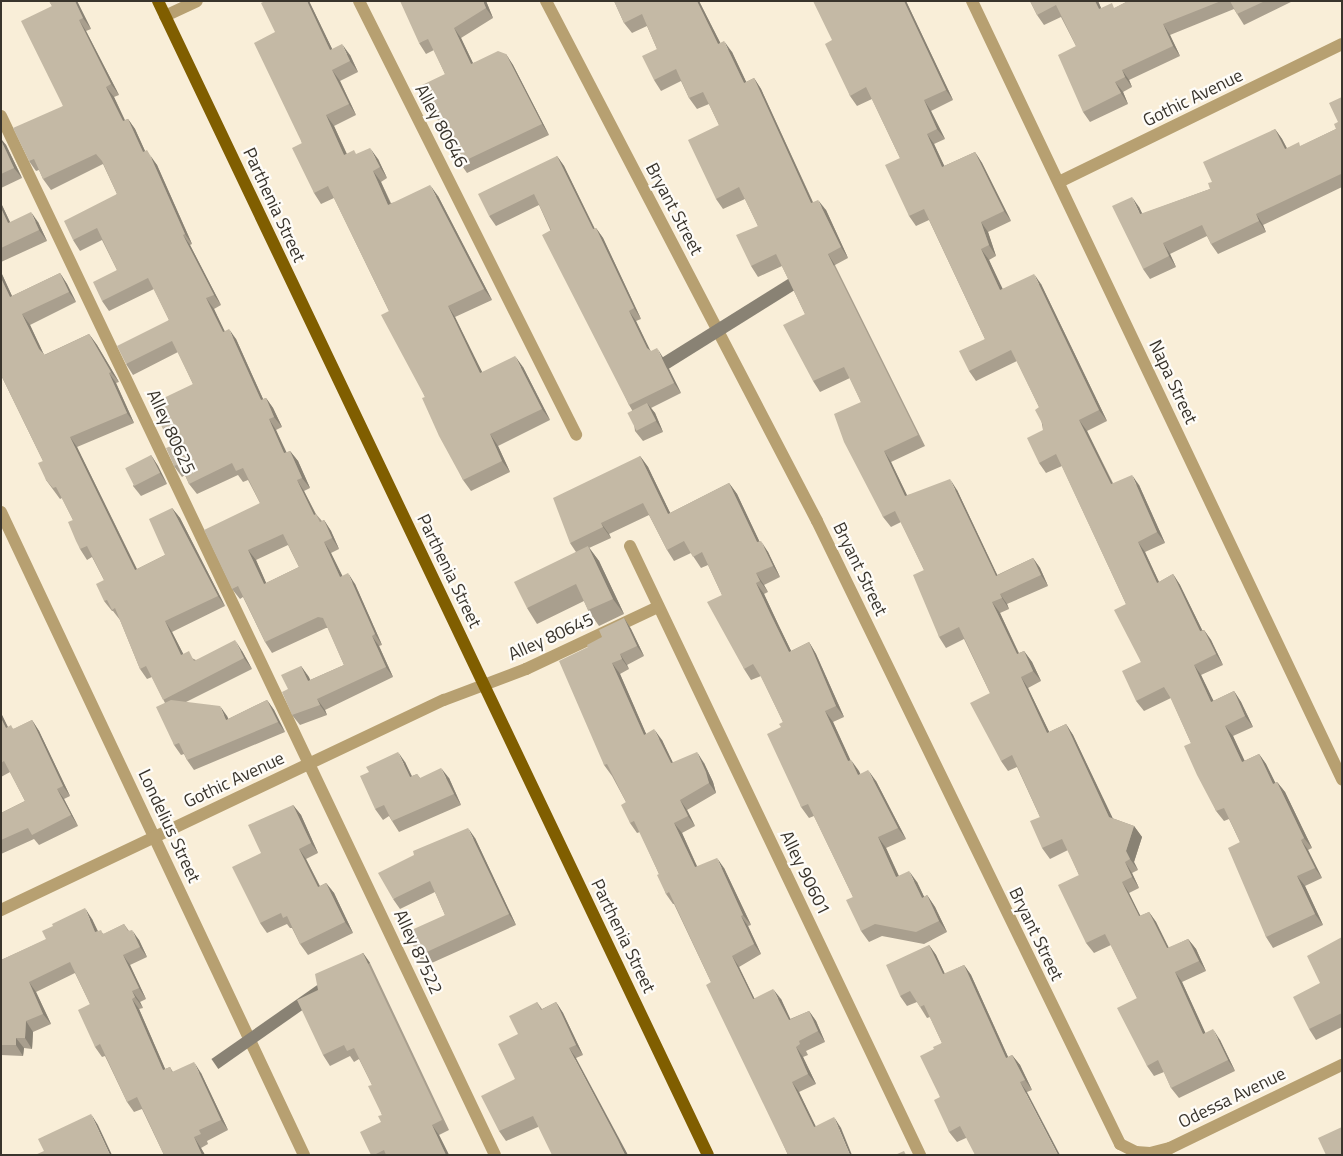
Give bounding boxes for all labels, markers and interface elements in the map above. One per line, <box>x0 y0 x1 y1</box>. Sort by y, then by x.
street label: Gothic Avenue <box>1139 64 1247 132</box>
street label: Alley 80646 <box>410 81 472 171</box>
street label: Parthenia Street <box>238 144 310 266</box>
street label: Bryant Street <box>641 159 707 259</box>
street label: Napa Street <box>1144 337 1202 427</box>
street label: Alley 80625 <box>142 386 200 478</box>
street label: Parthenia Street <box>412 511 486 631</box>
street label: Bryant Street <box>828 519 892 619</box>
street label: Alley 80645 <box>505 609 597 665</box>
street label: Gothic Avenue <box>180 747 288 813</box>
street label: Londelius Street <box>133 766 205 886</box>
street label: Alley 90601 <box>775 827 835 919</box>
street label: Parthenia Street <box>586 876 660 996</box>
street label: Bryant Street <box>1004 884 1068 984</box>
street label: Alley 87522 <box>389 906 447 998</box>
street label: Odessa Avenue <box>1175 1063 1289 1133</box>

